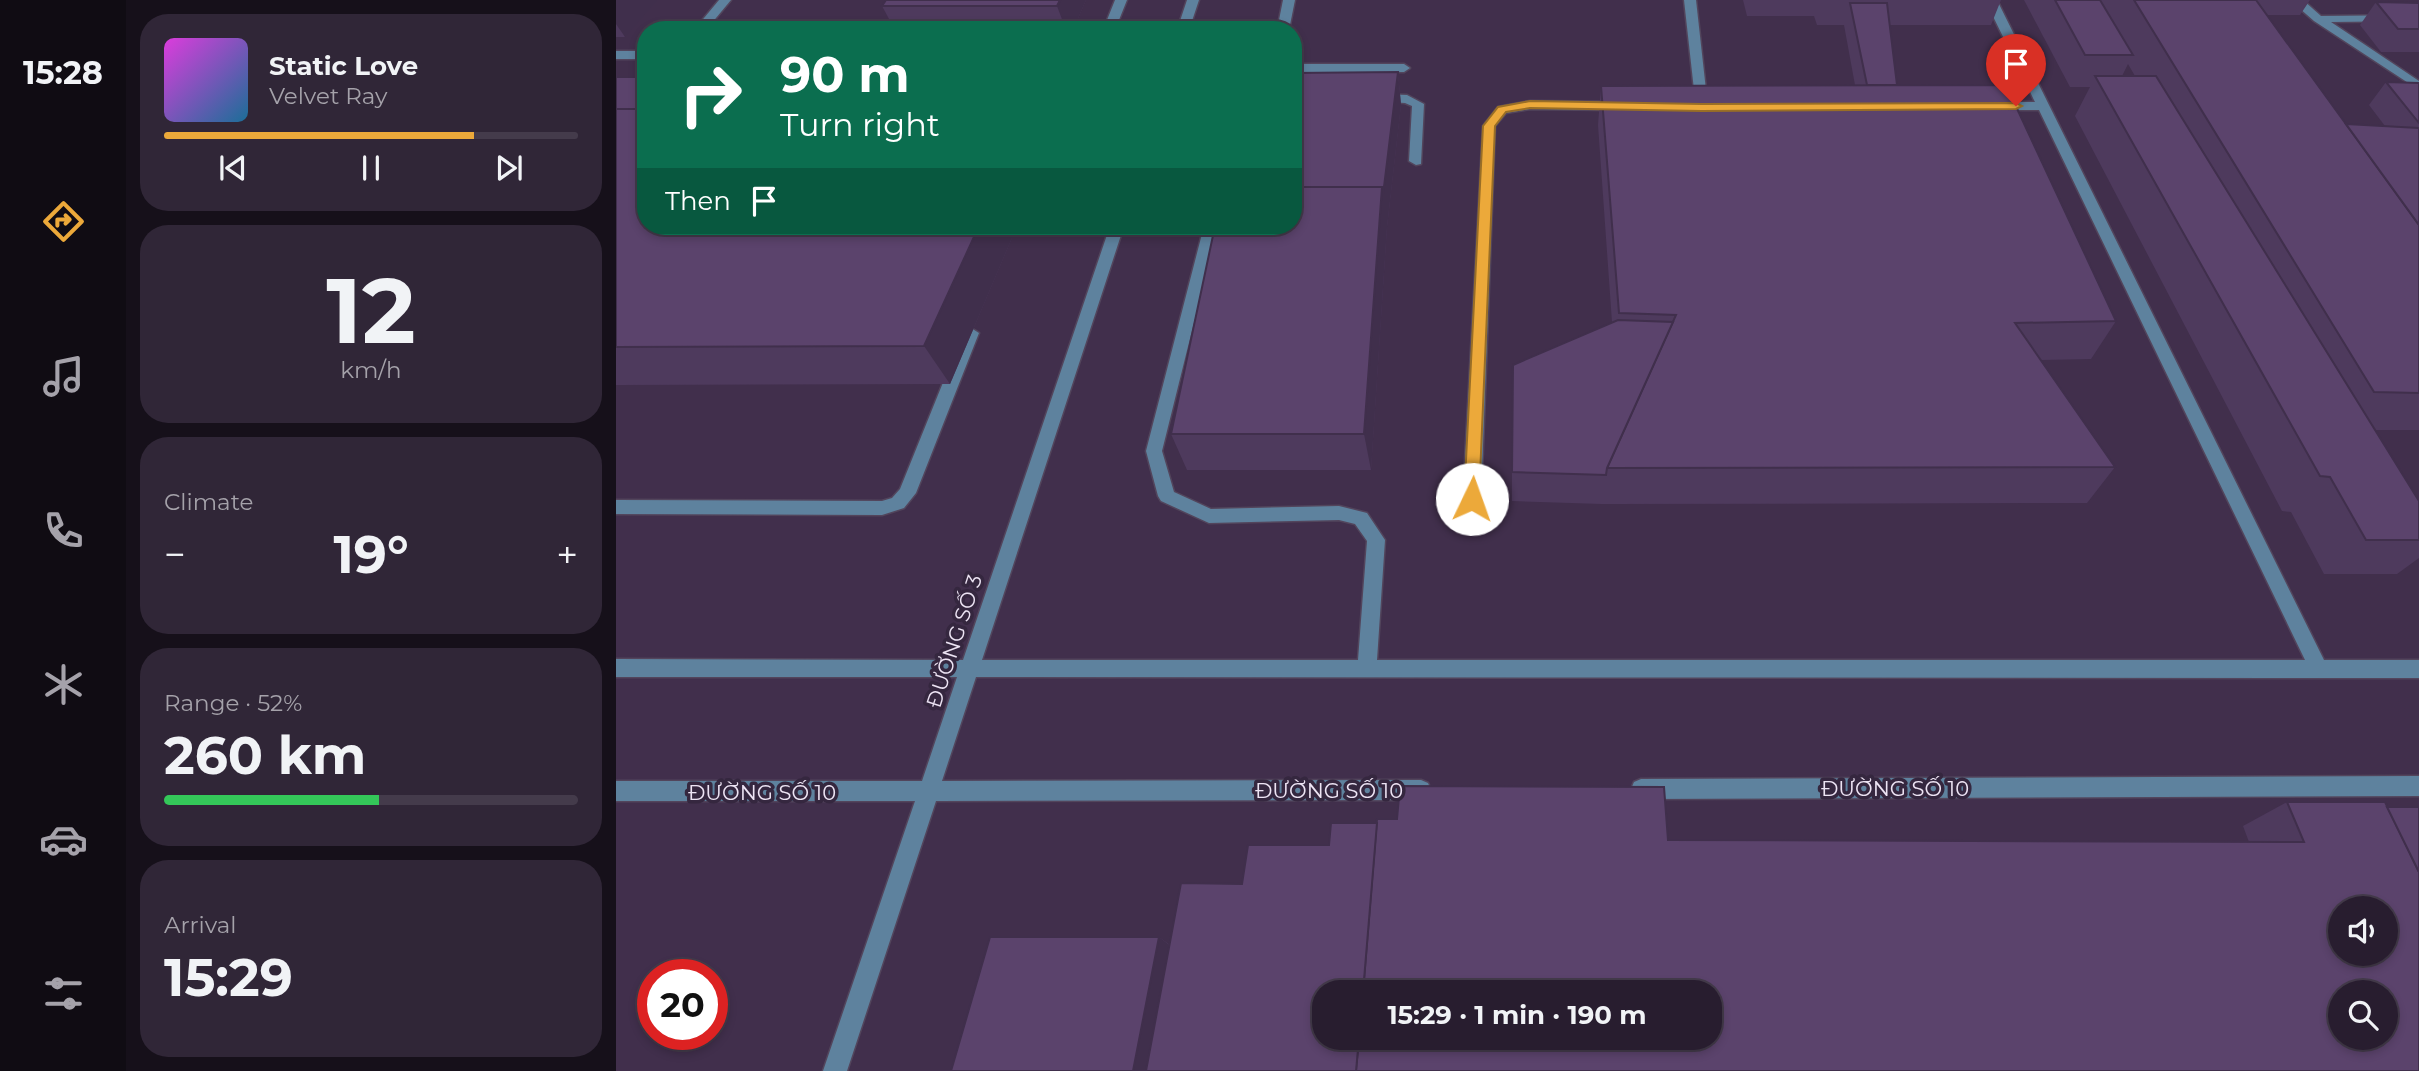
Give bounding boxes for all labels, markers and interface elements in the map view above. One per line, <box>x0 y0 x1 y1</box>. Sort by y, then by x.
pin <box>1986 34 2046 106</box>
text: 90 m <box>780 45 910 104</box>
icon: arrive <box>1997 45 2035 83</box>
icon: right <box>665 49 756 140</box>
text: Static Love <box>269 50 418 82</box>
text: 15:28 <box>23 53 103 92</box>
text: Velvet Ray <box>269 82 387 110</box>
text: Turn right <box>780 105 940 144</box>
icon: previous <box>214 149 252 187</box>
icon: pause <box>352 149 390 187</box>
icon: next <box>490 149 528 187</box>
icon: arrive <box>745 182 783 220</box>
text: Then <box>665 185 731 217</box>
icon: directions <box>39 197 88 246</box>
text: 12 <box>326 255 416 366</box>
icon: music <box>39 352 88 401</box>
text: km/h <box>340 356 402 384</box>
position arrow <box>1435 462 1509 536</box>
text: Climate <box>164 488 253 516</box>
icon: phone <box>39 506 88 555</box>
text: 19° <box>333 523 409 586</box>
text: − <box>164 531 186 578</box>
text: + <box>556 531 578 578</box>
street label: ĐƯỜNG SỐ 3 <box>921 571 987 711</box>
icon: climate <box>39 660 88 709</box>
text: Range · 52% <box>164 689 302 717</box>
text: 260 km <box>164 724 366 787</box>
street label: ĐƯỜNG SỐ 10 <box>1821 776 1969 801</box>
street label: ĐƯỜNG SỐ 10 <box>1255 778 1403 803</box>
street label: ĐƯỜNG SỐ 10 <box>688 780 836 805</box>
icon: car <box>39 815 88 864</box>
map controls <box>2328 896 2398 1050</box>
button: sound <box>2328 896 2398 966</box>
text: Arrival <box>164 911 237 939</box>
text: 15:29 <box>164 946 293 1009</box>
speed limit sign: 20 <box>637 959 728 1050</box>
icon: filters <box>39 969 88 1018</box>
button: search <box>2328 980 2398 1050</box>
text: 15:29 · 1 min · 190 m <box>1387 999 1647 1031</box>

